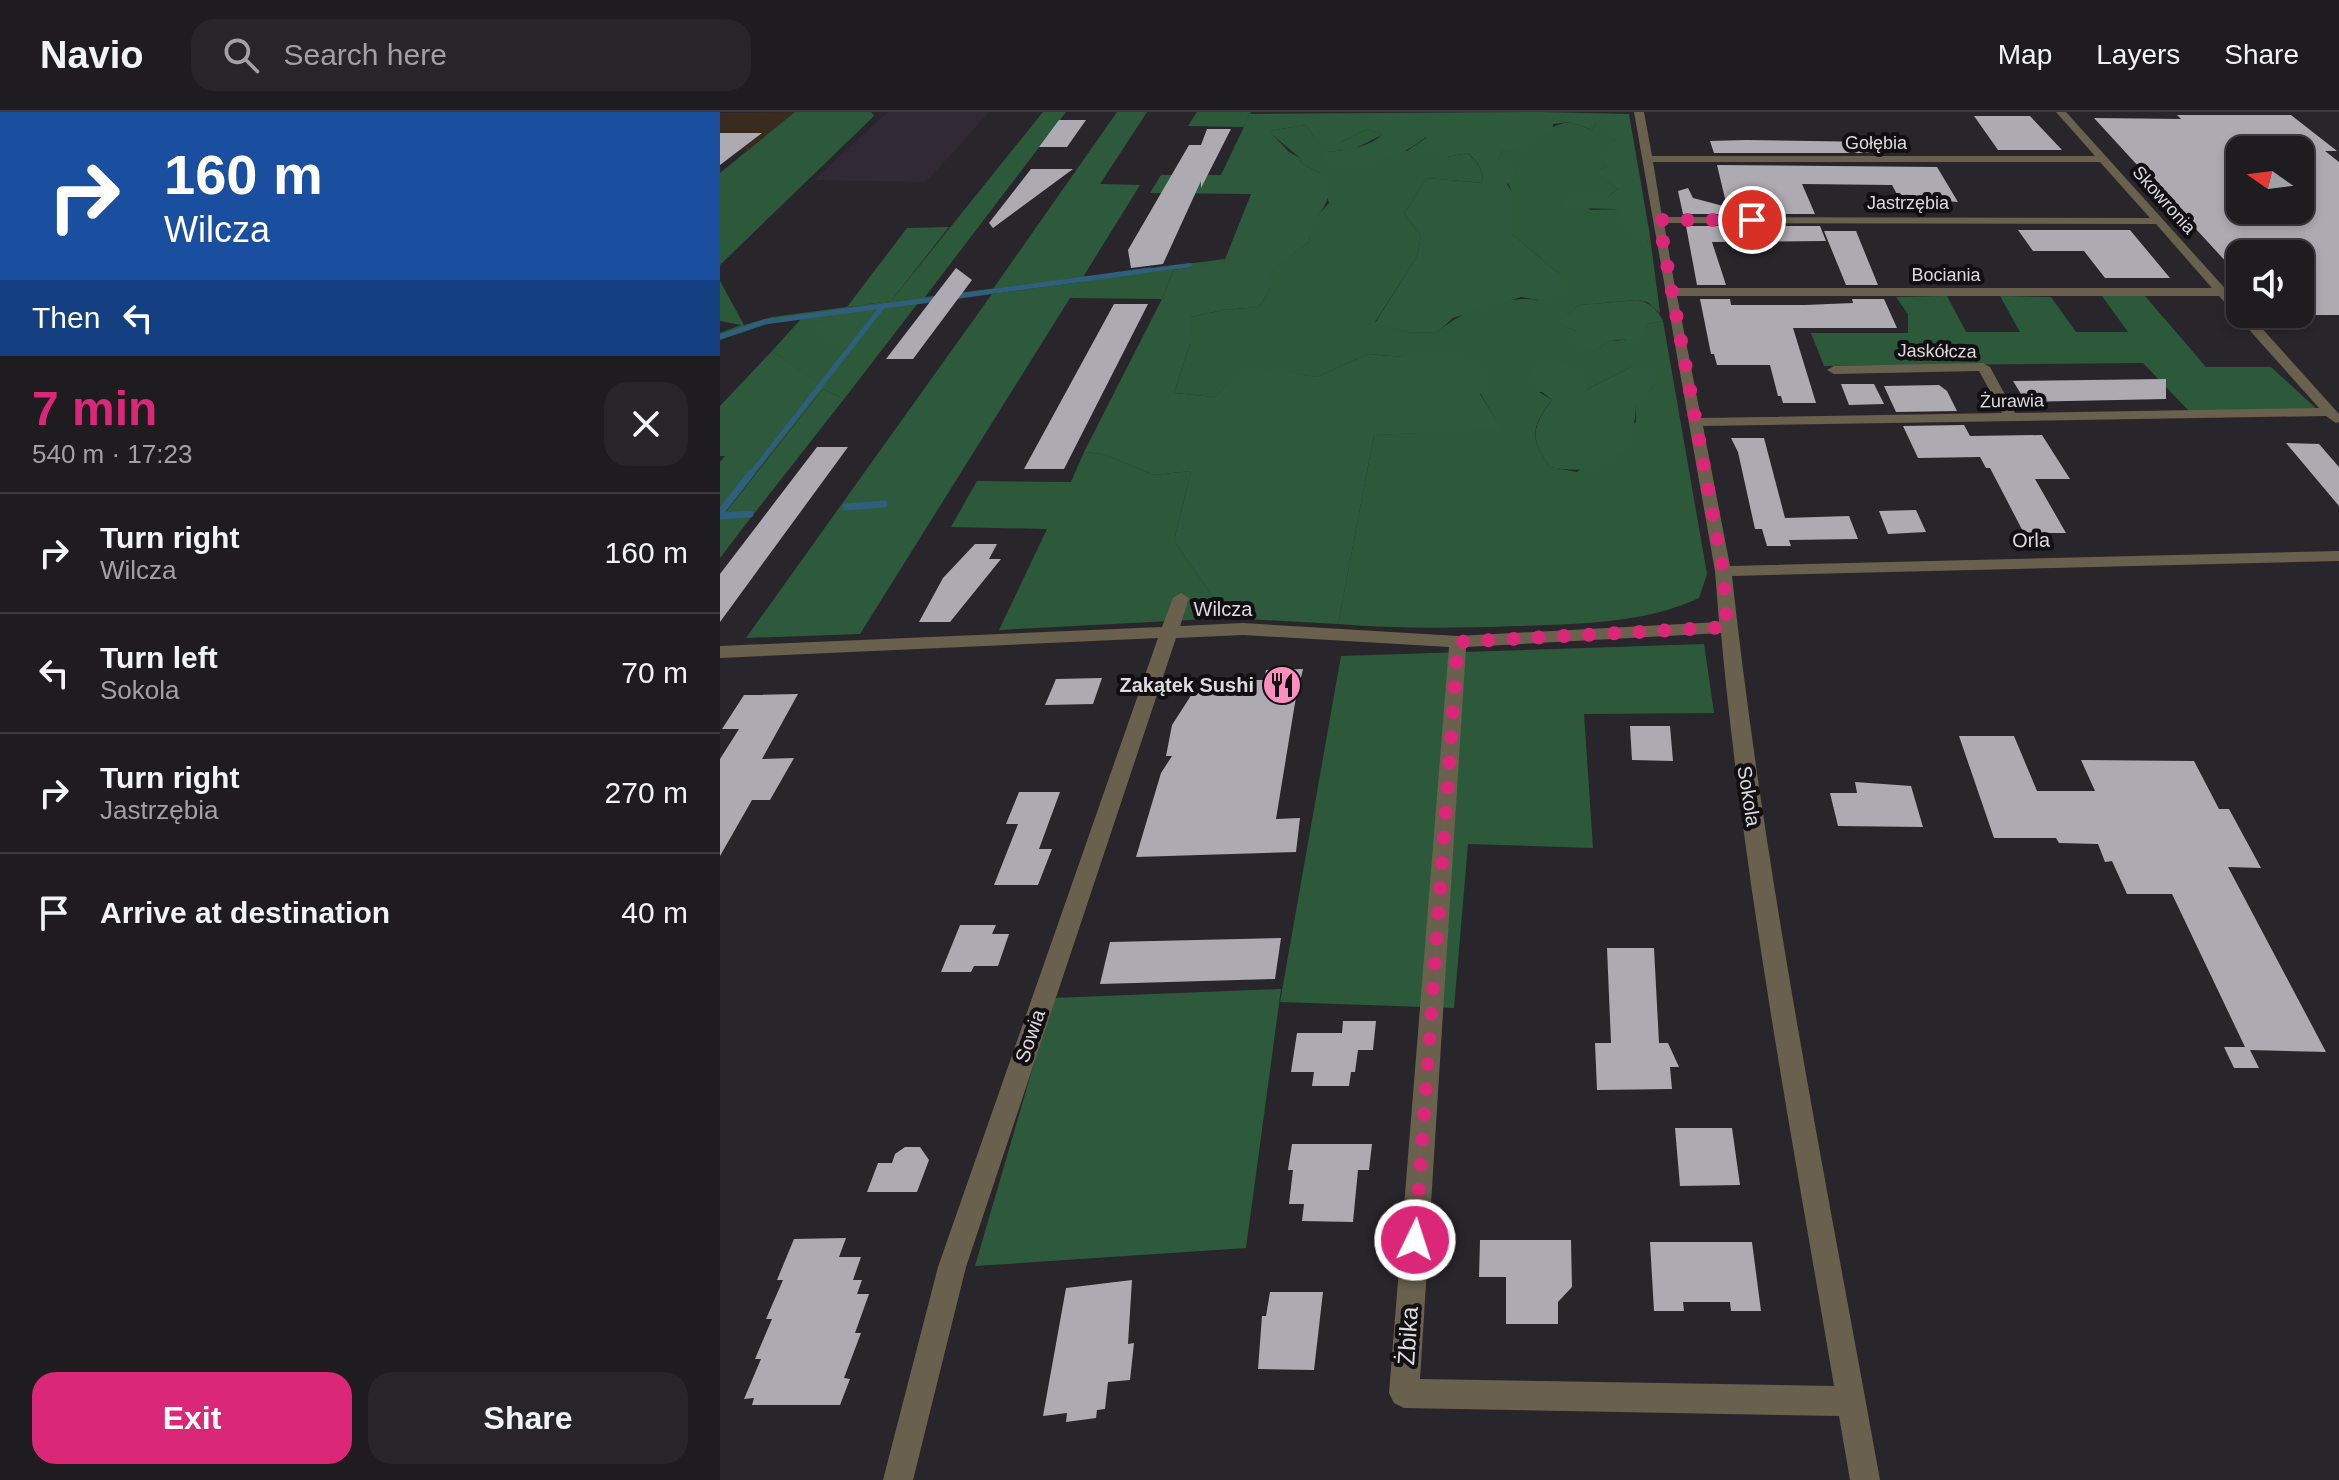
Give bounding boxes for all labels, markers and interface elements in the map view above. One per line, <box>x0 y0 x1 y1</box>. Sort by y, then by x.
search box <box>191 19 751 91</box>
icon: search <box>219 33 263 77</box>
text: Navio <box>40 34 143 76</box>
text: Search here <box>283 38 447 71</box>
text: Map <box>1998 39 2052 70</box>
text: Layers <box>2096 39 2180 70</box>
text: Share <box>2224 39 2299 70</box>
street label: Gołębia <box>1845 133 1908 153</box>
north arrow <box>2226 136 2314 224</box>
map controls <box>2226 136 2314 328</box>
text: 160 m <box>164 143 323 206</box>
icon: right <box>32 144 136 248</box>
street label: Skowronia <box>2128 162 2200 239</box>
pin <box>1718 186 1786 254</box>
street label: Jastrzębia <box>1867 193 1950 213</box>
icon: arrive <box>1730 198 1774 242</box>
text: Wilcza <box>164 209 270 250</box>
button: sound <box>2226 240 2314 328</box>
street label: Bociania <box>1911 265 1982 285</box>
icon: left <box>116 296 160 340</box>
text: Then <box>32 301 100 334</box>
street label: Jaskółcza <box>1897 340 1978 362</box>
text: 7 min <box>32 382 157 435</box>
button: close <box>604 382 688 466</box>
street label: Żurawia <box>1980 390 2045 412</box>
text: 540 m · 17:23 <box>32 439 192 469</box>
text: Turn right <box>100 521 239 554</box>
street label: Orla <box>2012 529 2051 551</box>
icon: right <box>32 531 76 575</box>
text: 160 m <box>605 536 688 569</box>
text: Wilcza <box>100 555 177 585</box>
street label: Wilcza <box>1194 598 1253 620</box>
text: Turn left <box>100 641 218 674</box>
icon: left <box>32 651 76 695</box>
text: 70 m <box>621 656 688 689</box>
restaurant icon: Zakątek Sushi <box>1261 664 1303 706</box>
place label: Zakątek Sushi <box>1119 674 1254 696</box>
text: Sokola <box>100 675 180 705</box>
text: Turn right <box>100 761 239 794</box>
street label: Sokola <box>1733 764 1765 829</box>
icon: right <box>32 771 76 815</box>
text: 270 m <box>605 776 688 809</box>
text: Jastrzębia <box>100 795 219 825</box>
icon: arrive <box>32 891 76 935</box>
text: Arrive at destination <box>100 896 390 929</box>
text: 40 m <box>621 896 688 929</box>
street label: Sowia <box>1011 1006 1050 1065</box>
position arrow <box>1373 1198 1457 1282</box>
street label: Żbika <box>1392 1305 1423 1366</box>
button: Exit <box>32 1372 352 1464</box>
button: Share <box>368 1372 688 1464</box>

